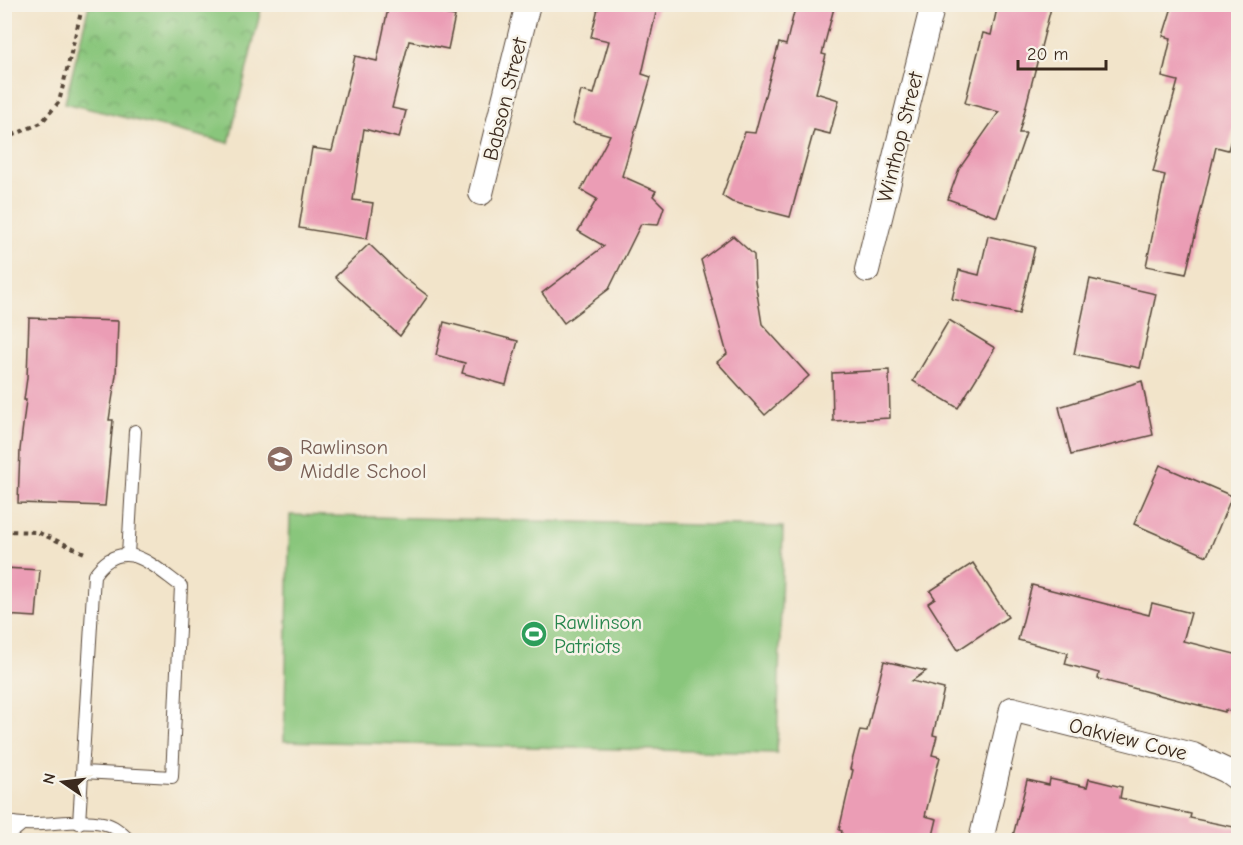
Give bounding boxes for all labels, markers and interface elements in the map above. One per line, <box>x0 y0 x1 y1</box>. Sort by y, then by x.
scale bar <box>1018 33 1106 71</box>
street label: Babson Street <box>478 34 532 163</box>
text: 20 m <box>1027 44 1068 65</box>
street label: Winthop Street <box>872 68 928 205</box>
place label: Rawlinson Middle School <box>300 435 427 483</box>
school or university icon: Rawlinson Middle School <box>265 444 295 474</box>
place label: Rawlinson Patriots <box>554 610 642 658</box>
sports icon: Rawlinson Patriots <box>519 619 549 649</box>
street label: Oakview Cove <box>1066 713 1190 765</box>
north arrow <box>33 752 93 812</box>
text: N <box>39 771 59 786</box>

